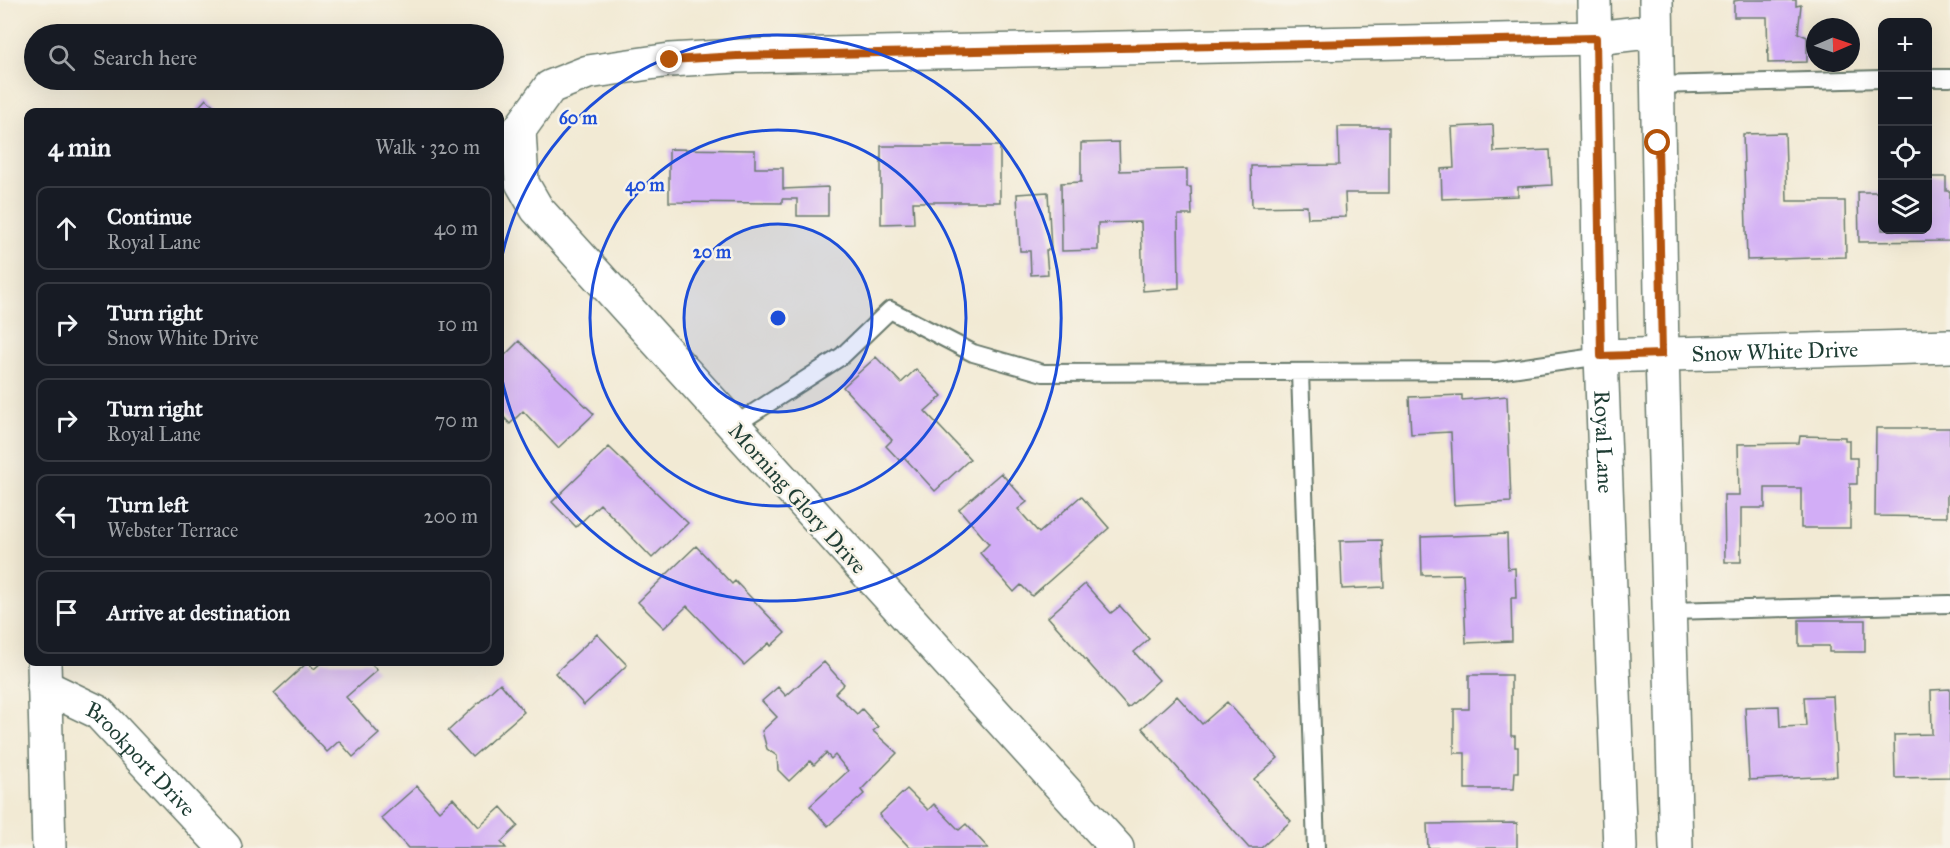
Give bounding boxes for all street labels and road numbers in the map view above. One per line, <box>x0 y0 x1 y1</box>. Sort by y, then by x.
street label: Snow White Drive <box>1691 336 1859 367</box>
street label: Royal Lane <box>1588 390 1619 494</box>
street label: Morning Glory Drive <box>723 417 873 579</box>
street label: Brookport Drive <box>82 695 201 822</box>

